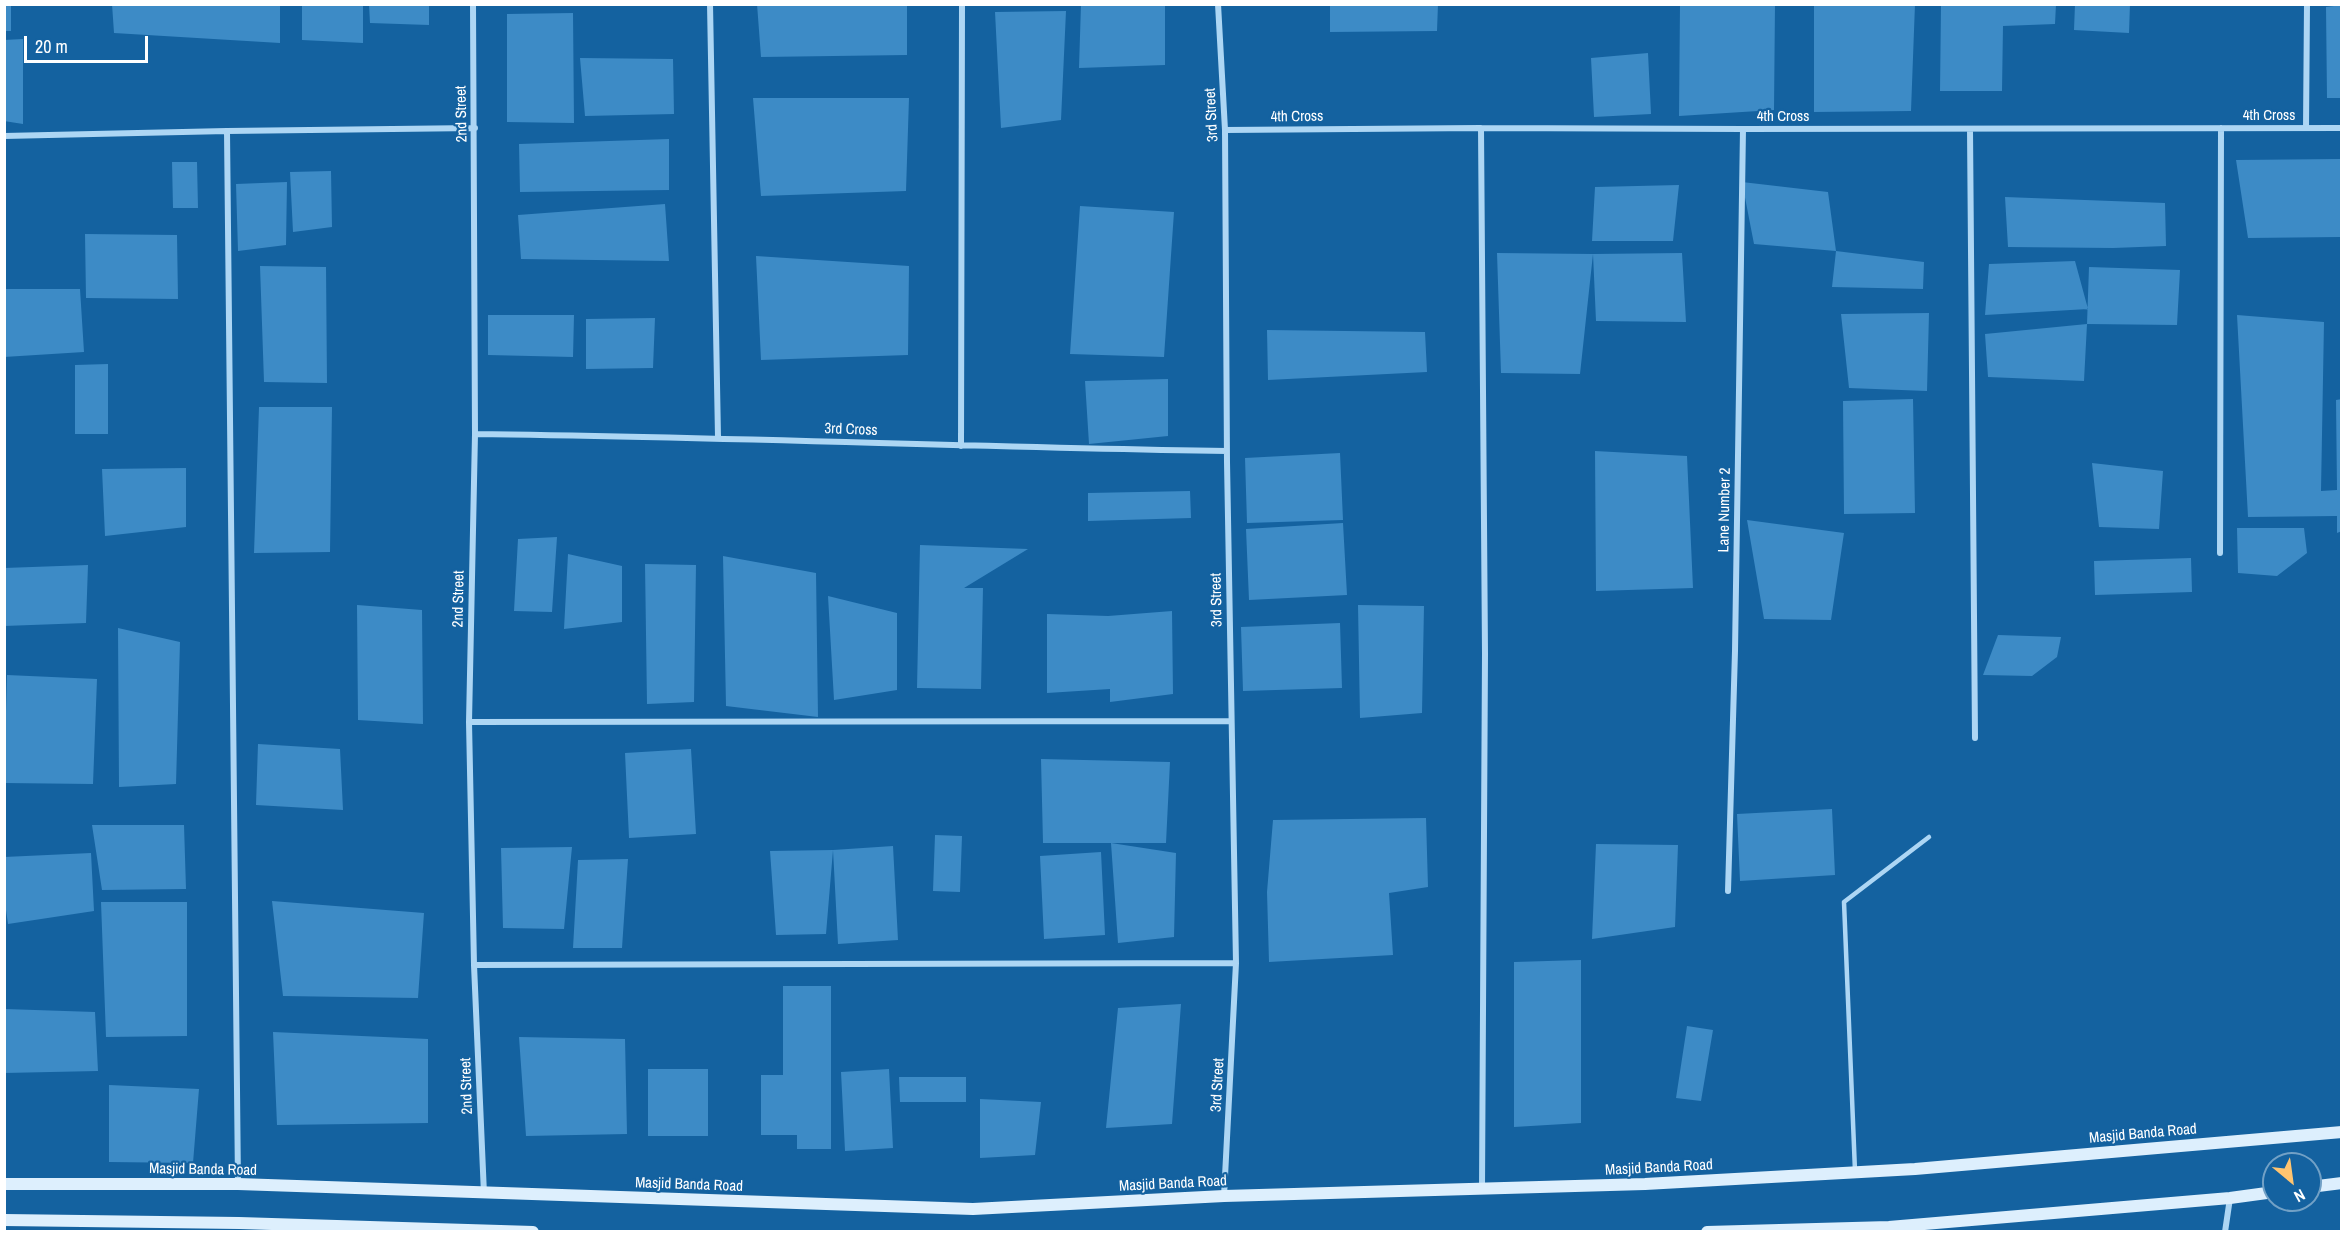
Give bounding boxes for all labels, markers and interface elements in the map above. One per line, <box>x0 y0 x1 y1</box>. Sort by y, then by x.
scale bar <box>27 24 152 62</box>
text: 20 m <box>35 34 68 59</box>
street label: 2nd Street <box>453 85 471 143</box>
street label: 3rd Street <box>1202 88 1222 142</box>
street label: 4th Cross <box>2243 107 2295 125</box>
street label: 4th Cross <box>1271 108 1323 126</box>
street label: 4th Cross <box>1757 108 1809 126</box>
street label: 3rd Cross <box>824 420 878 440</box>
street label: Lane Number 2 <box>1715 467 1735 553</box>
street label: 2nd Street <box>450 570 468 628</box>
street label: 3rd Street <box>1208 573 1226 627</box>
street label: 2nd Street <box>457 1057 477 1115</box>
street label: 3rd Street <box>1208 1058 1228 1112</box>
street label: Masjid Banda Road <box>2088 1120 2198 1148</box>
north arrow <box>2262 1152 2322 1212</box>
street label: Masjid Banda Road <box>1605 1156 1713 1180</box>
street label: Masjid Banda Road <box>149 1160 257 1180</box>
street label: Masjid Banda Road <box>1119 1172 1227 1196</box>
street label: Masjid Banda Road <box>635 1174 743 1196</box>
text: N <box>2290 1184 2309 1208</box>

